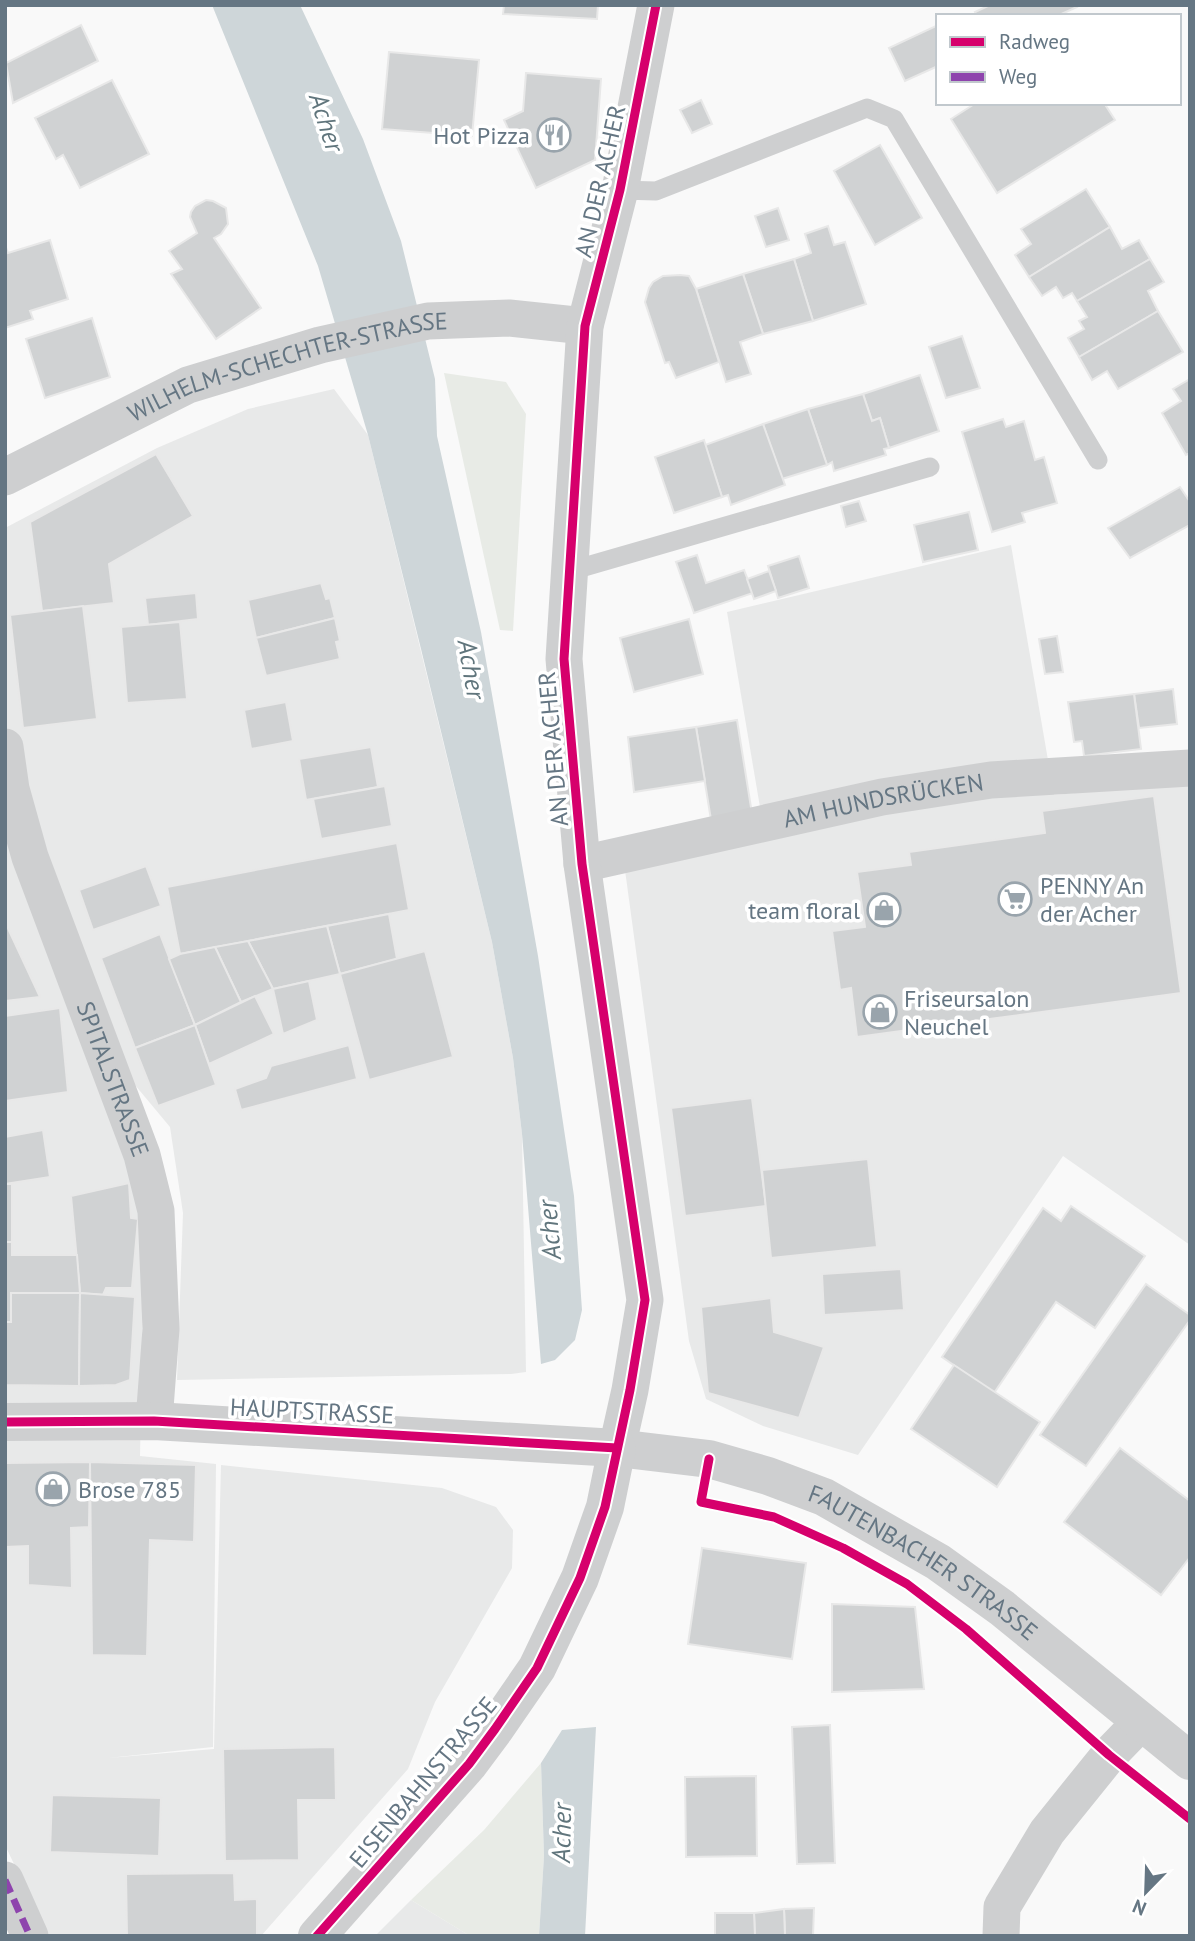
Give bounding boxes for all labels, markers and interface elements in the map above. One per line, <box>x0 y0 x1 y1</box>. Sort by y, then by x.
legend <box>936 14 1181 105</box>
text: Radweg <box>999 28 1070 55</box>
text: Weg <box>999 63 1037 90</box>
water label: Acher <box>302 88 352 157</box>
street label: AN DER ACHER <box>567 102 633 260</box>
restaurant icon: Hot Pizza <box>535 116 573 154</box>
place label: Hot Pizza <box>433 120 530 151</box>
street label: WILHELM-SCHECHTER-STRASSE <box>122 305 448 428</box>
water label: Acher <box>450 636 494 703</box>
street label: AN DER ACHER <box>531 670 575 828</box>
street label: AM HUNDSRÜCKEN <box>780 766 985 834</box>
place label: PENNY An der Acher <box>1040 870 1144 929</box>
supermarket icon: PENNY An der Acher <box>996 880 1034 918</box>
shop icon: team floral <box>865 891 903 929</box>
place label: team floral <box>748 895 860 926</box>
place label: Friseursalon Neuchel <box>904 983 1029 1042</box>
shop icon: Friseursalon Neuchel <box>861 993 899 1031</box>
street label: SPITALSTRASSE <box>70 997 157 1161</box>
water label: Acher <box>530 1197 568 1262</box>
street label: HAUPTSTRASSE <box>229 1391 395 1431</box>
shop icon: Brose 785 <box>34 1470 72 1508</box>
place label: Brose 785 <box>78 1474 181 1505</box>
street label: FAUTENBACHER STRASSE <box>804 1477 1044 1647</box>
street label: EISENBAHNSTRASSE <box>342 1690 504 1874</box>
water label: Acher <box>544 1801 578 1864</box>
north arrow <box>1111 1857 1181 1927</box>
text: N <box>1129 1894 1150 1921</box>

